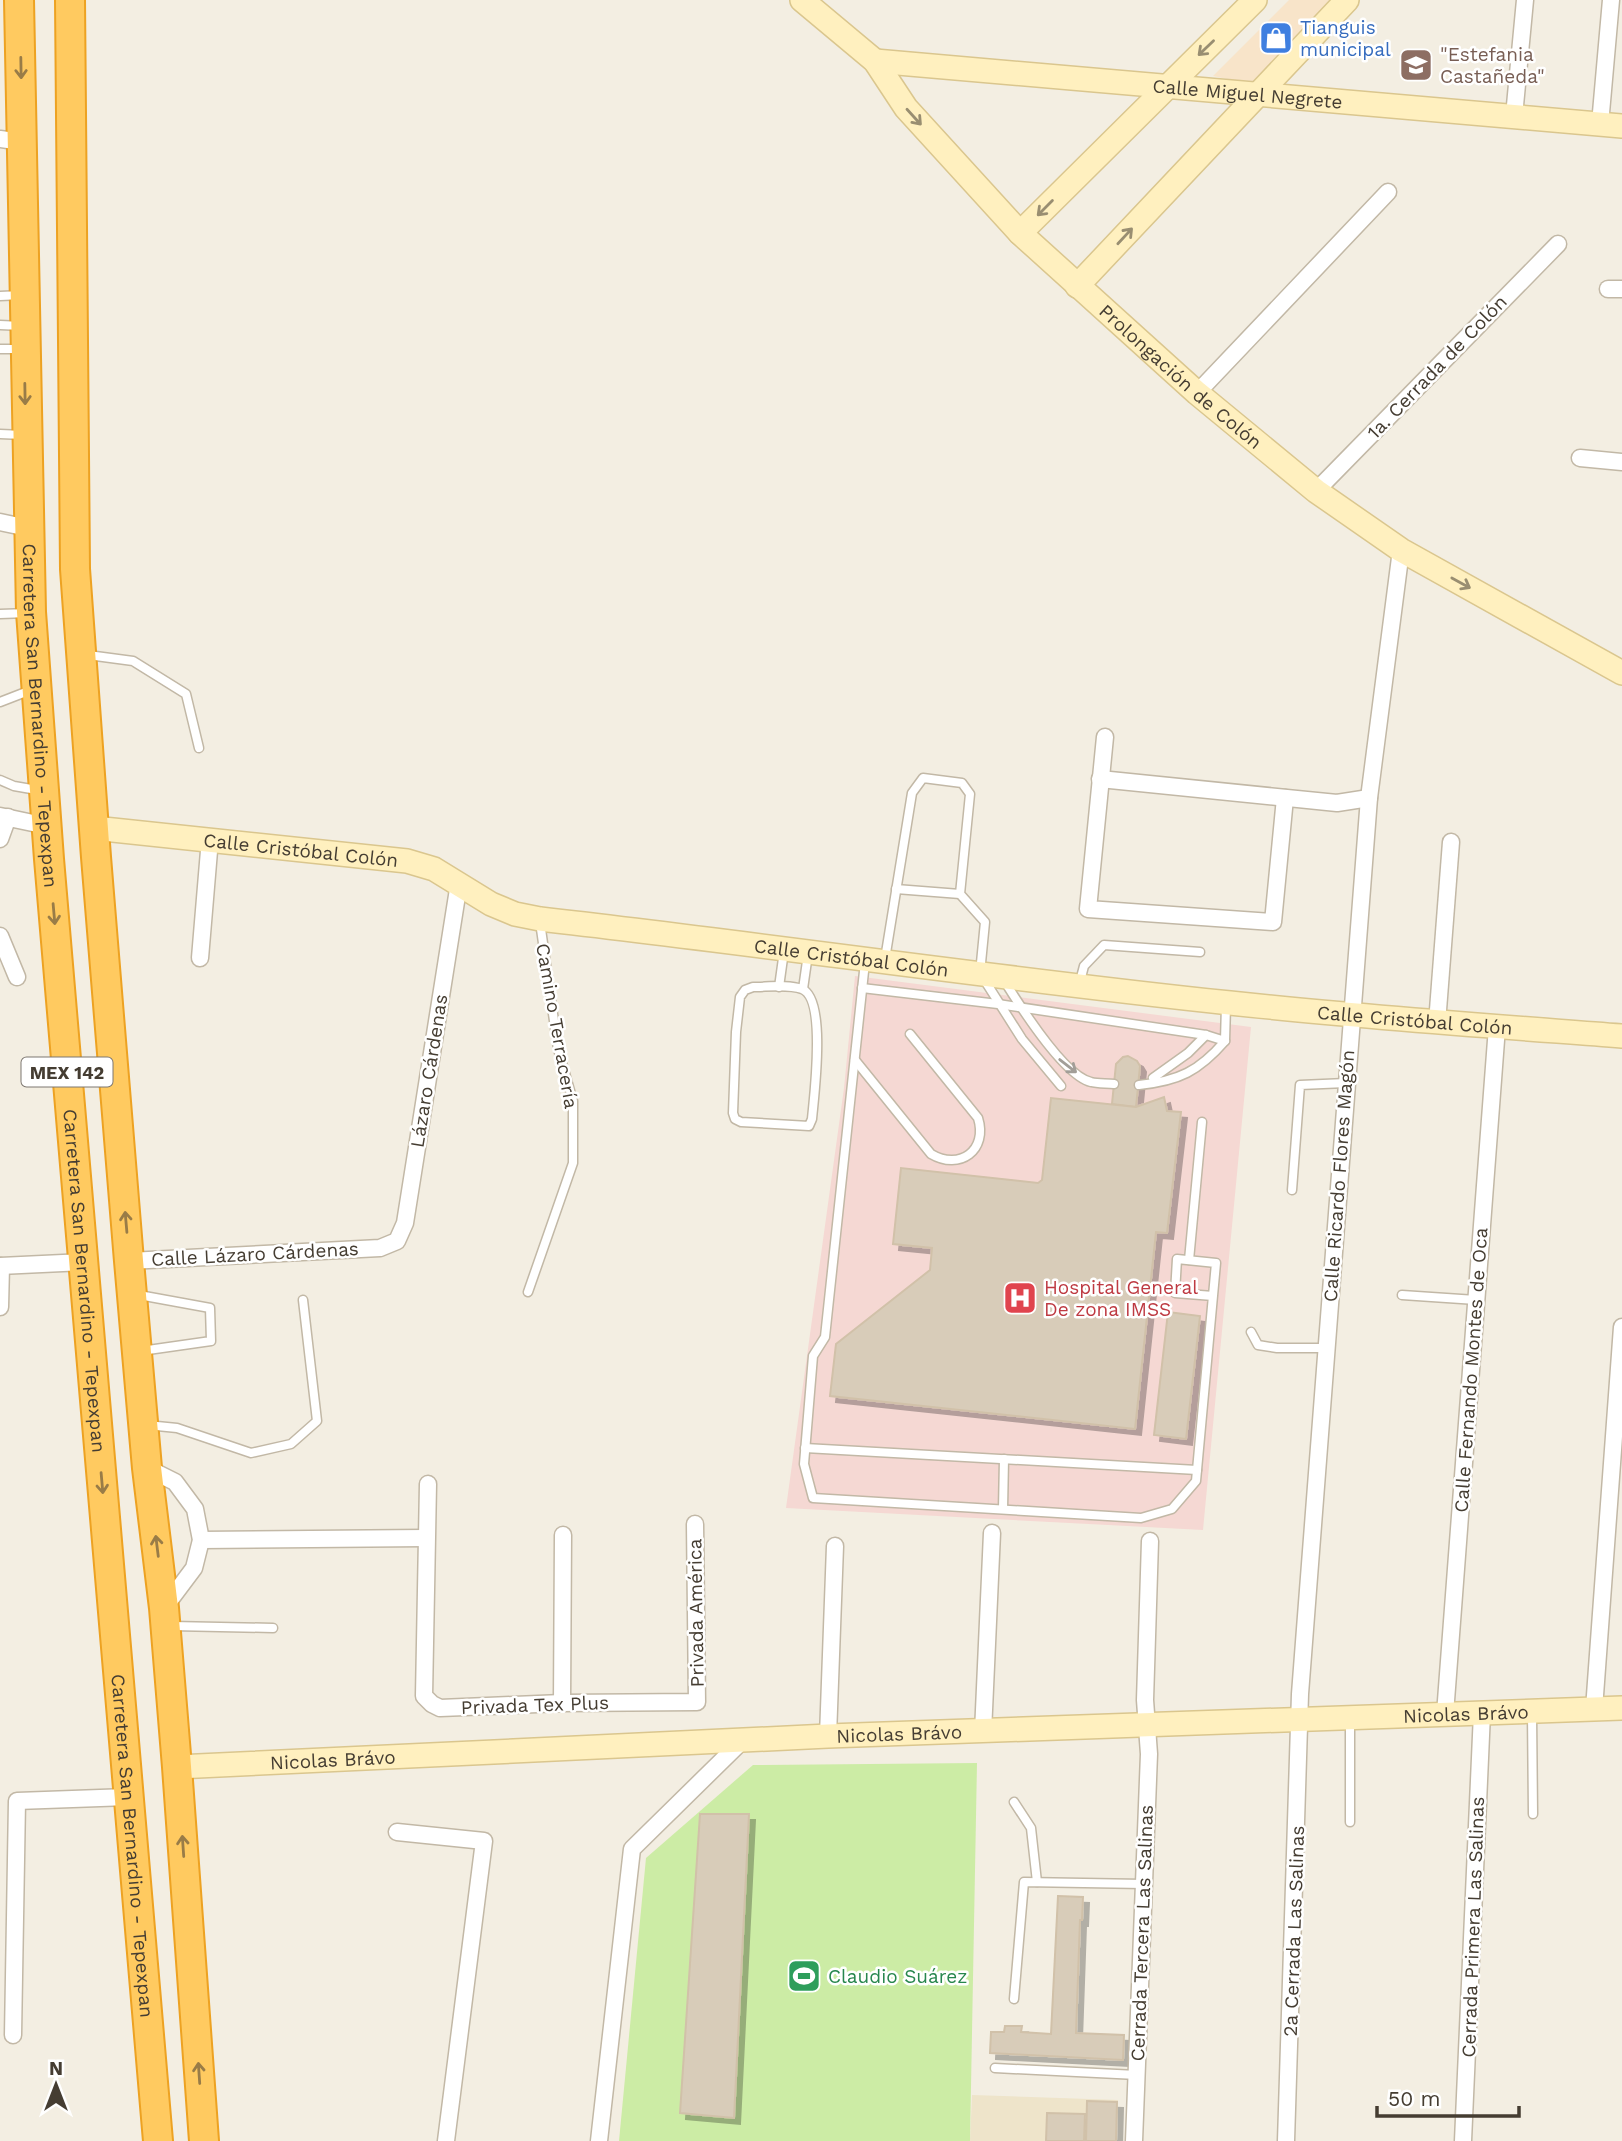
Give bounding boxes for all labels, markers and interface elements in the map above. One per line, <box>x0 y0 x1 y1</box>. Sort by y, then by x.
place label: Tianguis municipal <box>1300 16 1391 61</box>
shop icon: Tianguis municipal <box>1257 19 1295 57</box>
one-way arrow <box>1198 39 1215 56</box>
place label: "Estefania Castañeda" <box>1440 43 1545 88</box>
school or university icon: "Estefania Castañeda" <box>1397 46 1435 84</box>
one-way arrow <box>14 56 27 79</box>
street label: Calle Miguel Negrete <box>1152 74 1344 113</box>
one-way arrow <box>906 108 922 126</box>
one-way arrow <box>1036 200 1053 217</box>
one-way arrow <box>1116 228 1133 245</box>
street label: 1a. Cerrada de Colón <box>1362 290 1512 444</box>
street label: Prolongación de Colón <box>1095 299 1267 453</box>
one-way arrow <box>19 382 32 405</box>
street label: Carretera San Bernardino - Tepexpan <box>18 543 63 889</box>
one-way arrow <box>1450 576 1470 590</box>
street label: Calle Cristóbal Colón <box>202 828 400 872</box>
one-way arrow <box>48 902 61 925</box>
street label: Calle Cristóbal Colón <box>753 934 950 981</box>
street label: Camino Terracería <box>531 941 583 1111</box>
street label: Lázaro Cárdenas <box>406 993 452 1149</box>
street label: Calle Cristóbal Colón <box>1316 1000 1513 1039</box>
street label: Calle Ricardo Flores Magón <box>1319 1049 1359 1303</box>
road number: MEX 142 <box>22 1058 112 1086</box>
one-way arrow <box>1058 1058 1077 1073</box>
street label: Carretera San Bernardino - Tepexpan <box>59 1108 111 1454</box>
one-way arrow <box>119 1211 132 1234</box>
street label: Calle Fernando Montes de Oca <box>1450 1226 1492 1513</box>
street label: Calle Lázaro Cárdenas <box>151 1237 359 1271</box>
place label: Hospital General De zona IMSS <box>1044 1276 1198 1321</box>
hospital icon: Hospital General De zona IMSS <box>1001 1279 1039 1317</box>
one-way arrow <box>96 1471 109 1493</box>
one-way arrow <box>150 1535 163 1558</box>
street label: Privada América <box>683 1538 709 1687</box>
street label: Carretera San Bernardino - Tepexpan <box>107 1673 159 2018</box>
street label: Privada Tex Plus <box>460 1691 610 1719</box>
street label: Nicolas Brávo <box>1403 1700 1529 1727</box>
street label: Nicolas Brávo <box>836 1720 962 1747</box>
street label: Nicolas Brávo <box>269 1745 396 1774</box>
street label: Cerrada Primera Las Salinas <box>1457 1796 1489 2058</box>
street label: Cerrada Tercera Las Salinas <box>1126 1804 1158 2062</box>
street label: 2a Cerrada Las Salinas <box>1279 1825 1309 2037</box>
one-way arrow <box>176 1835 189 1858</box>
sports icon: Claudio Suárez <box>785 1957 823 1995</box>
place label: Claudio Suárez <box>828 1965 967 1988</box>
north arrow <box>21 2050 91 2120</box>
text: N <box>49 2057 63 2080</box>
one-way arrow <box>192 2062 205 2085</box>
scale bar <box>1377 2074 1519 2118</box>
text: 50 m <box>1388 2086 1440 2111</box>

